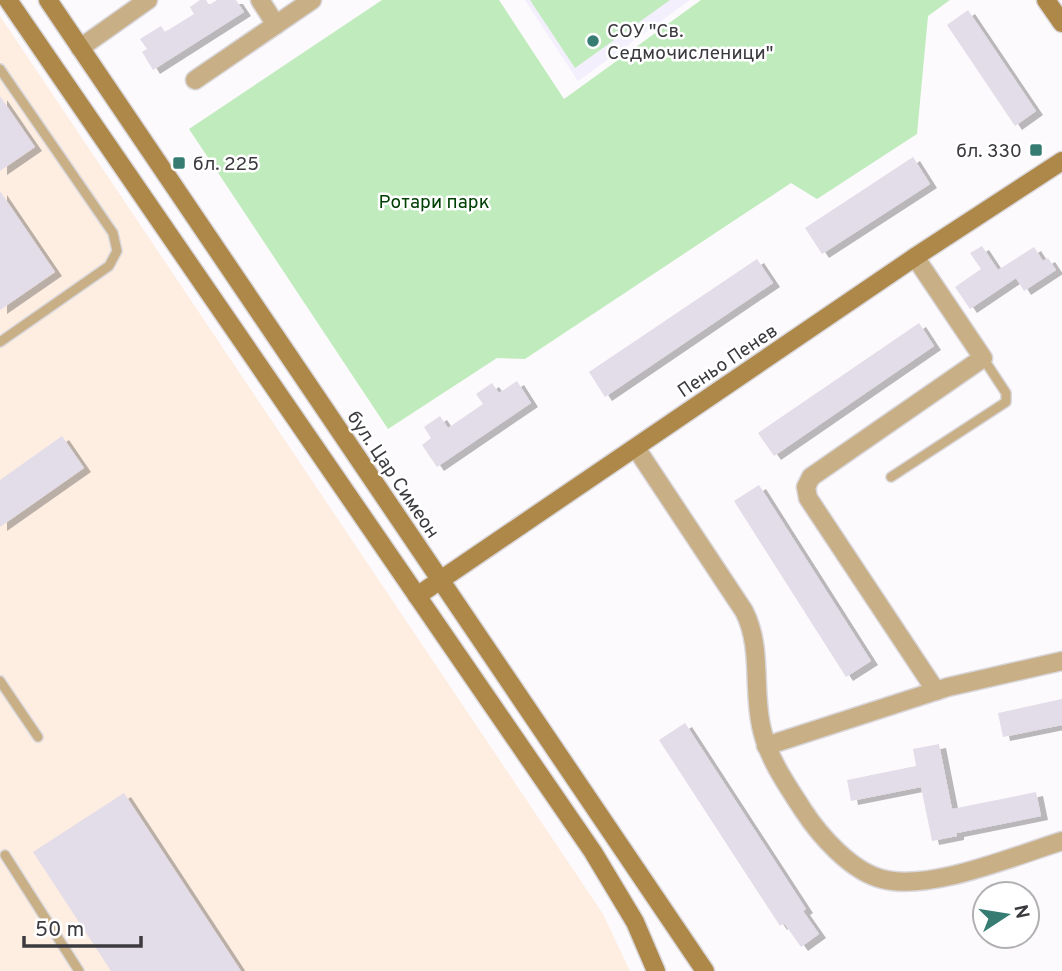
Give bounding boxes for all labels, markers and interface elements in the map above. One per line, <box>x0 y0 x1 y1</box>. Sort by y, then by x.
place label: СОУ "Св. Седмочисленици" <box>607 20 773 66</box>
marker: СОУ "Св. Седмочисленици" <box>585 33 601 49</box>
place label: бл. 330 <box>956 140 1022 164</box>
marker: бл. 330 <box>1028 142 1044 158</box>
place label: бл. 225 <box>193 153 259 177</box>
marker: бл. 225 <box>171 155 187 171</box>
park label: Ротари парк <box>378 191 490 215</box>
street label: Пеньо Пенев <box>673 319 783 404</box>
street label: бул. Цар Симеон <box>341 407 444 543</box>
north arrow <box>971 880 1041 950</box>
text: N <box>1008 903 1034 921</box>
scale bar <box>24 904 142 948</box>
text: 50 m <box>35 917 84 944</box>

